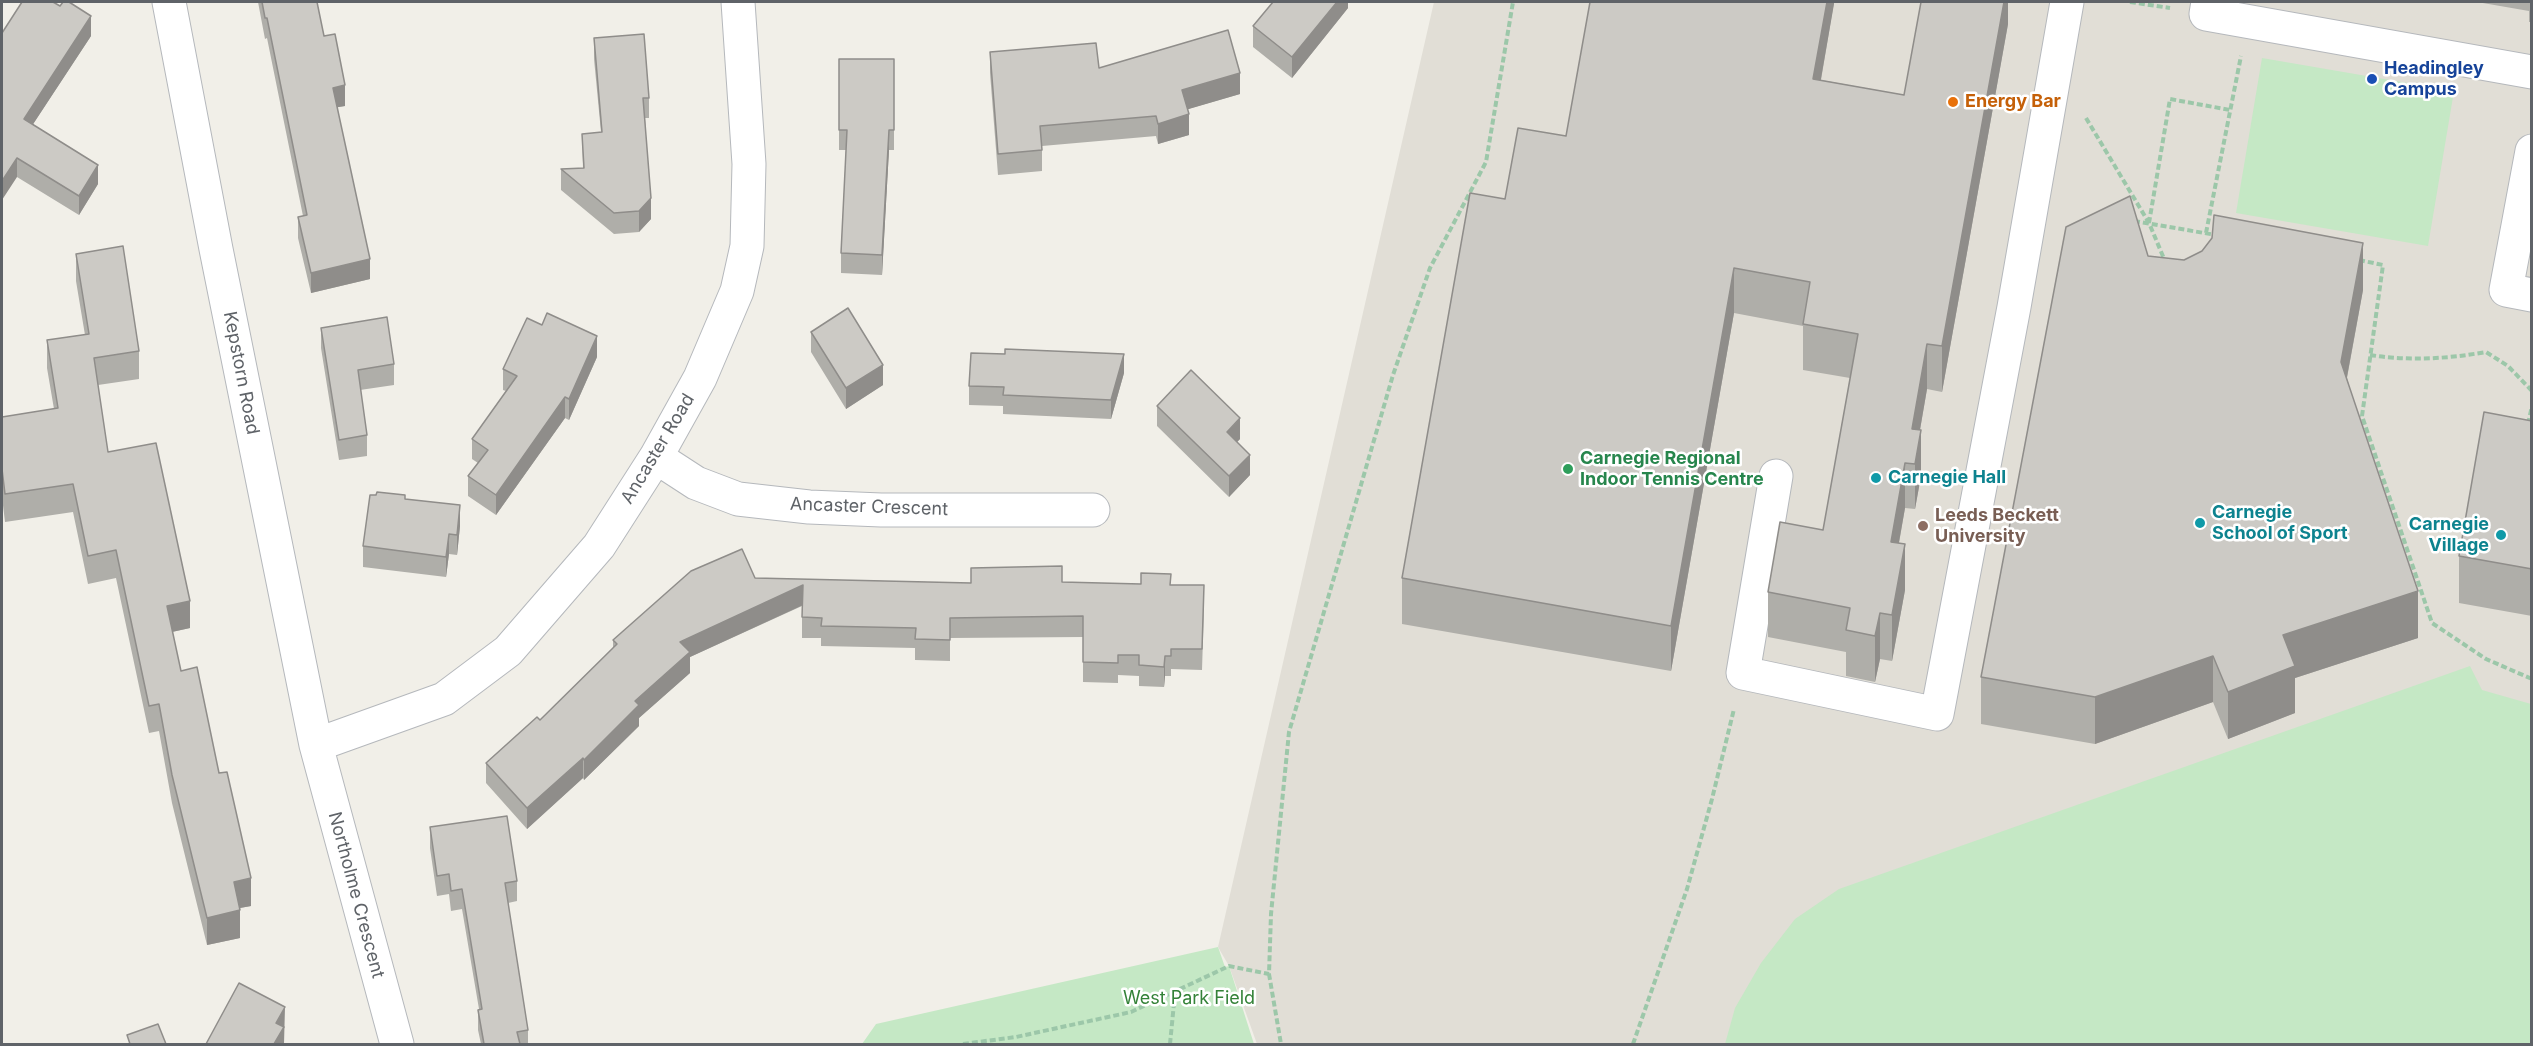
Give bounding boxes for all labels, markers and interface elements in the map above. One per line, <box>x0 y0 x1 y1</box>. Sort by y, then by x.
place label: Headingley Campus <box>2384 58 2484 100</box>
marker: Headingley Campus <box>2365 72 2379 86</box>
place label: Energy Bar <box>1965 91 2061 113</box>
marker: Energy Bar <box>1946 95 1960 109</box>
street label: Kepstorn Road <box>218 310 264 436</box>
street label: Ancaster Road <box>617 390 699 508</box>
place label: Carnegie Regional Indoor Tennis Centre <box>1580 448 1764 490</box>
marker: Carnegie Regional Indoor Tennis Centre <box>1561 462 1575 476</box>
place label: Carnegie Hall <box>1888 467 2006 489</box>
marker: Carnegie Hall <box>1869 471 1883 485</box>
street label: Ancaster Crescent <box>790 493 948 521</box>
place label: Carnegie School of Sport <box>2212 502 2348 544</box>
place label: Leeds Beckett University <box>1935 505 2059 548</box>
place label: Carnegie Village <box>2409 514 2489 556</box>
marker: Carnegie School of Sport <box>2193 516 2207 530</box>
marker: Leeds Beckett University <box>1916 519 1930 533</box>
marker: Carnegie Village <box>2494 528 2508 542</box>
street label: Northolme Crescent <box>323 809 389 981</box>
park label: West Park Field <box>1123 988 1255 1010</box>

